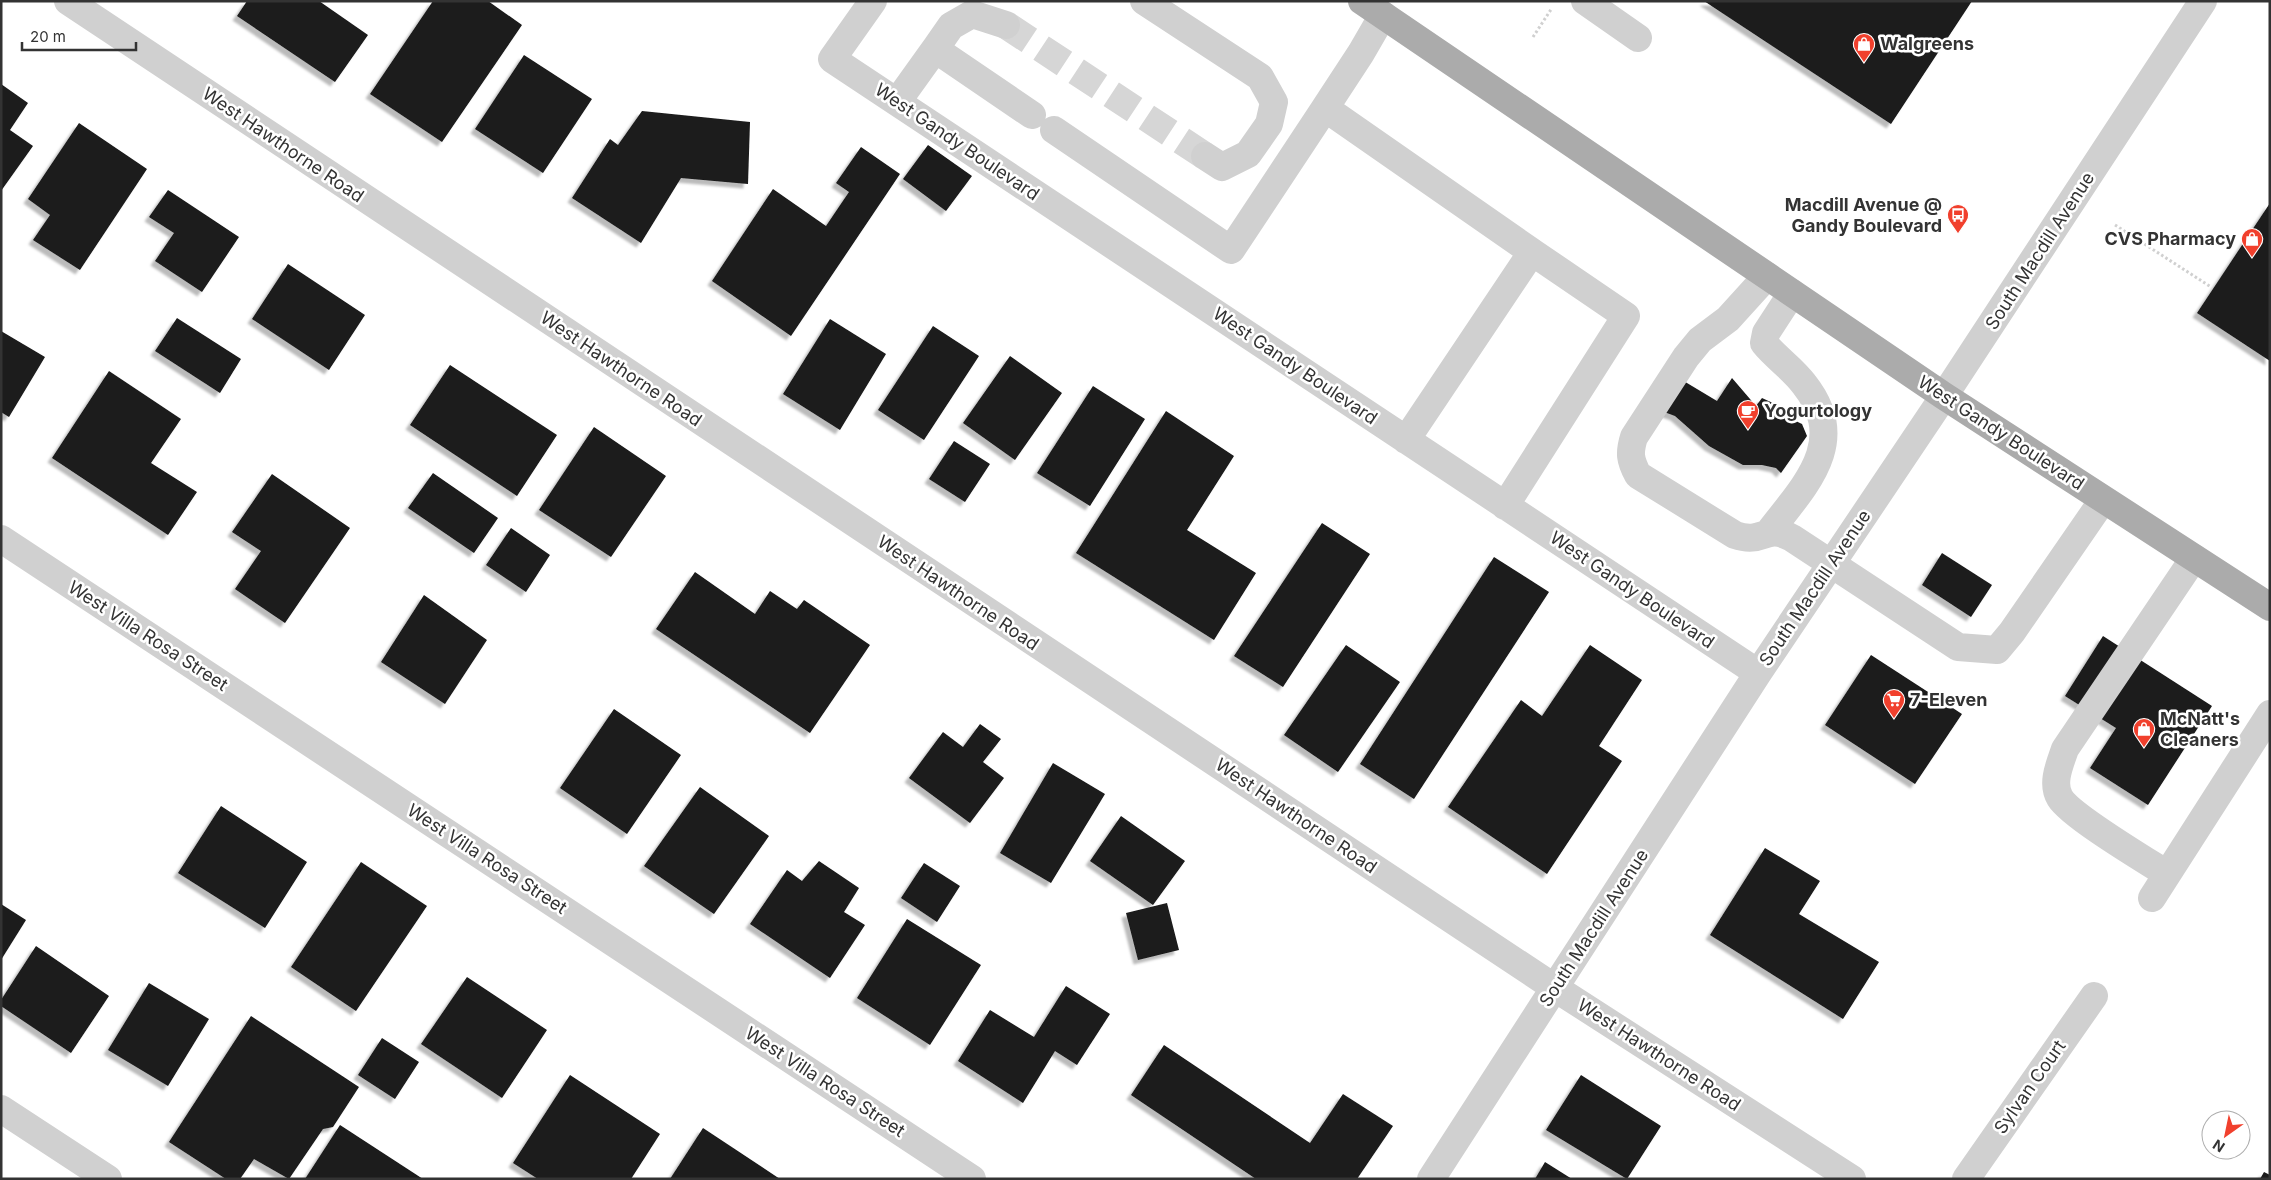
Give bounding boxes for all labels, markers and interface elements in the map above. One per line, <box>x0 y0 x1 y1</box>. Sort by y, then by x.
scale bar <box>22 20 136 52</box>
text: 20 m <box>30 27 66 46</box>
shop icon: Walgreens <box>1852 32 1876 63</box>
place label: Walgreens <box>1880 33 1974 54</box>
street label: West Gandy Boulevard <box>871 79 1043 204</box>
street label: West Hawthorne Road <box>199 83 368 206</box>
street label: South Macdill Avenue <box>1981 168 2098 333</box>
place label: Macdill Avenue @ Gandy Boulevard <box>1785 194 1942 236</box>
bus stop icon: Macdill Avenue @ Gandy Boulevard <box>1946 203 1970 234</box>
shop icon: CVS Pharmacy <box>2240 227 2264 258</box>
place label: CVS Pharmacy <box>2104 228 2236 249</box>
street label: West Gandy Boulevard <box>1209 303 1381 428</box>
street label: West Hawthorne Road <box>537 307 706 430</box>
street label: West Gandy Boulevard <box>1914 371 2088 494</box>
cafe icon: Yogurtology <box>1736 399 1760 430</box>
place label: Yogurtology <box>1764 400 1872 421</box>
street label: South Macdill Avenue <box>1755 506 1875 670</box>
street label: West Gandy Boulevard <box>1546 527 1718 652</box>
street label: West Hawthorne Road <box>874 531 1043 654</box>
street label: West Villa Rosa Street <box>65 576 232 695</box>
supermarket icon: 7-Eleven <box>1882 688 1906 719</box>
place label: 7-Eleven <box>1910 689 1988 710</box>
place label: McNatt's Cleaners <box>2160 708 2240 750</box>
shop icon: McNatt's Cleaners <box>2132 717 2156 748</box>
street label: West Hawthorne Road <box>1212 754 1381 877</box>
street label: West Villa Rosa Street <box>404 799 571 918</box>
street label: South Macdill Avenue <box>1535 845 1652 1010</box>
street label: West Hawthorne Road <box>1574 994 1745 1115</box>
street label: West Villa Rosa Street <box>742 1022 909 1141</box>
street label: Sylvan Court <box>1990 1036 2070 1138</box>
north arrow <box>2201 1110 2251 1160</box>
text: N <box>2210 1136 2228 1156</box>

